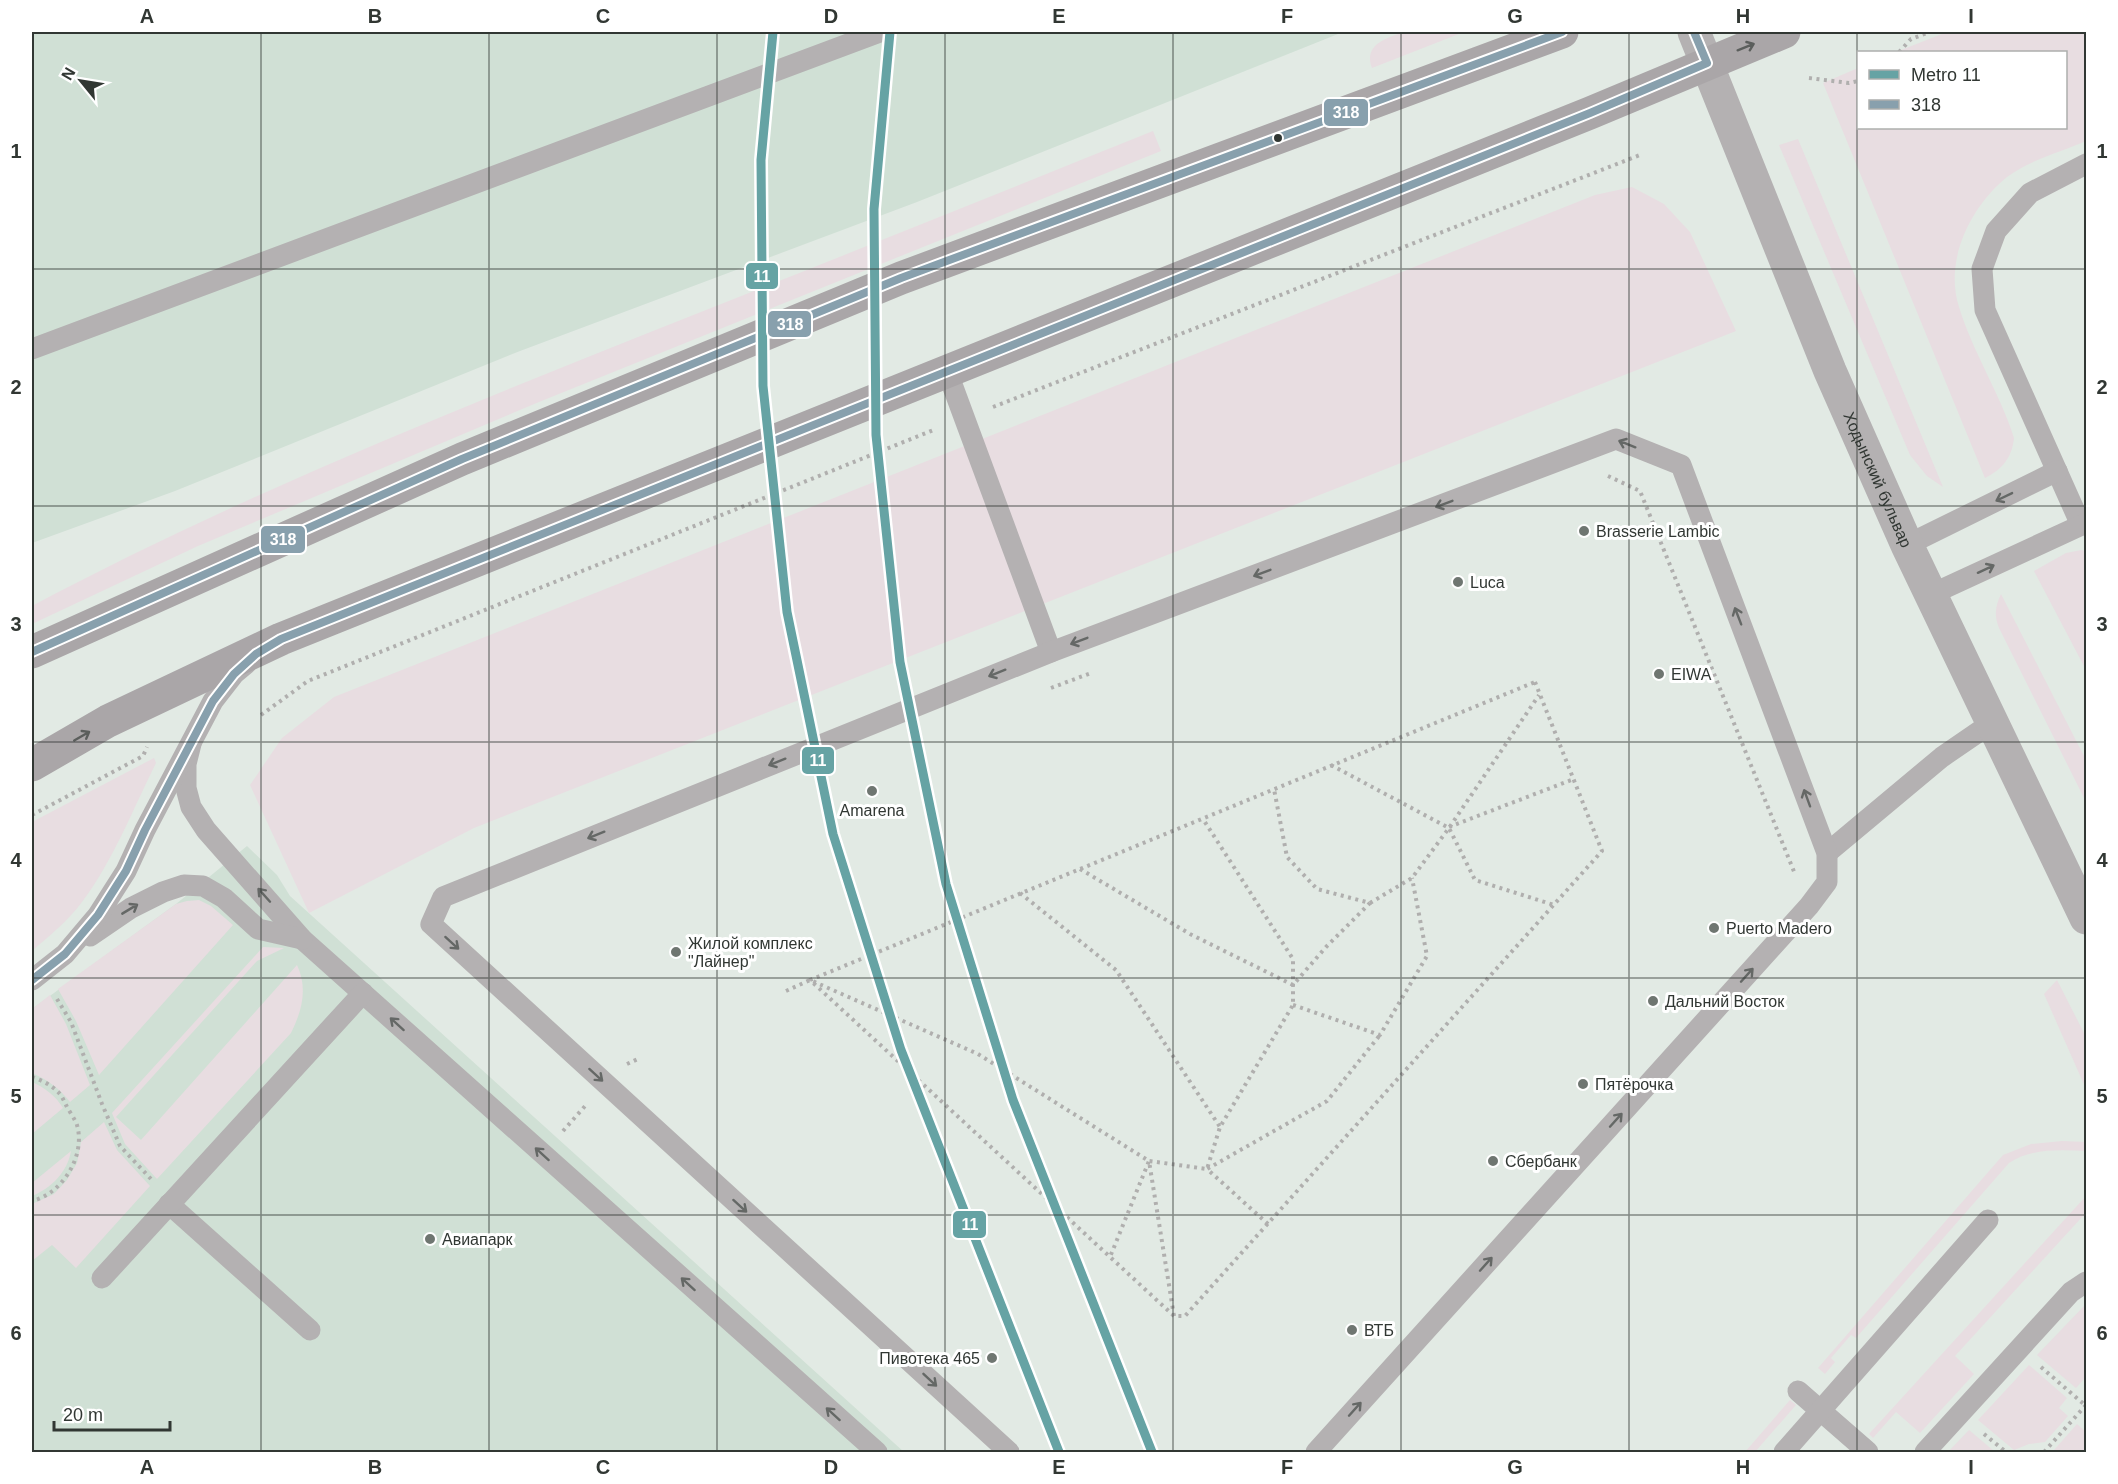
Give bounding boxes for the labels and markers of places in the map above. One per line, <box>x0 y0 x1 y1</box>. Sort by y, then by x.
unlabelled marker <box>1272 132 1284 144</box>
place label: Brasserie Lambic <box>1596 523 1720 540</box>
marker: Brasserie Lambic <box>1577 524 1591 538</box>
place label: Luca <box>1470 574 1505 591</box>
marker: Luca <box>1451 575 1465 589</box>
place label: EIWA <box>1671 666 1712 683</box>
marker: EIWA <box>1652 667 1666 681</box>
marker: Amarena <box>865 784 879 798</box>
place label: Amarena <box>840 802 905 819</box>
place label: Puerto Madero <box>1726 920 1832 937</box>
marker: Puerto Madero <box>1707 921 1721 935</box>
place label: Жилой комплекс "Лайнер" <box>688 935 813 970</box>
marker: Жилой комплекс "Лайнер" <box>669 945 683 959</box>
place label: Дальний Восток <box>1665 993 1785 1010</box>
marker: Дальний Восток <box>1646 994 1660 1008</box>
place label: Пятёрочка <box>1595 1076 1674 1093</box>
marker: Пятёрочка <box>1576 1077 1590 1091</box>
place label: Сбербанк <box>1505 1153 1578 1170</box>
marker: Сбербанк <box>1486 1154 1500 1168</box>
place label: Авиапарк <box>442 1231 513 1248</box>
marker: Авиапарк <box>423 1232 437 1246</box>
place label: ВТБ <box>1364 1322 1394 1339</box>
marker: ВТБ <box>1345 1323 1359 1337</box>
place label: Пивотека 465 <box>879 1350 980 1367</box>
marker: Пивотека 465 <box>985 1351 999 1365</box>

